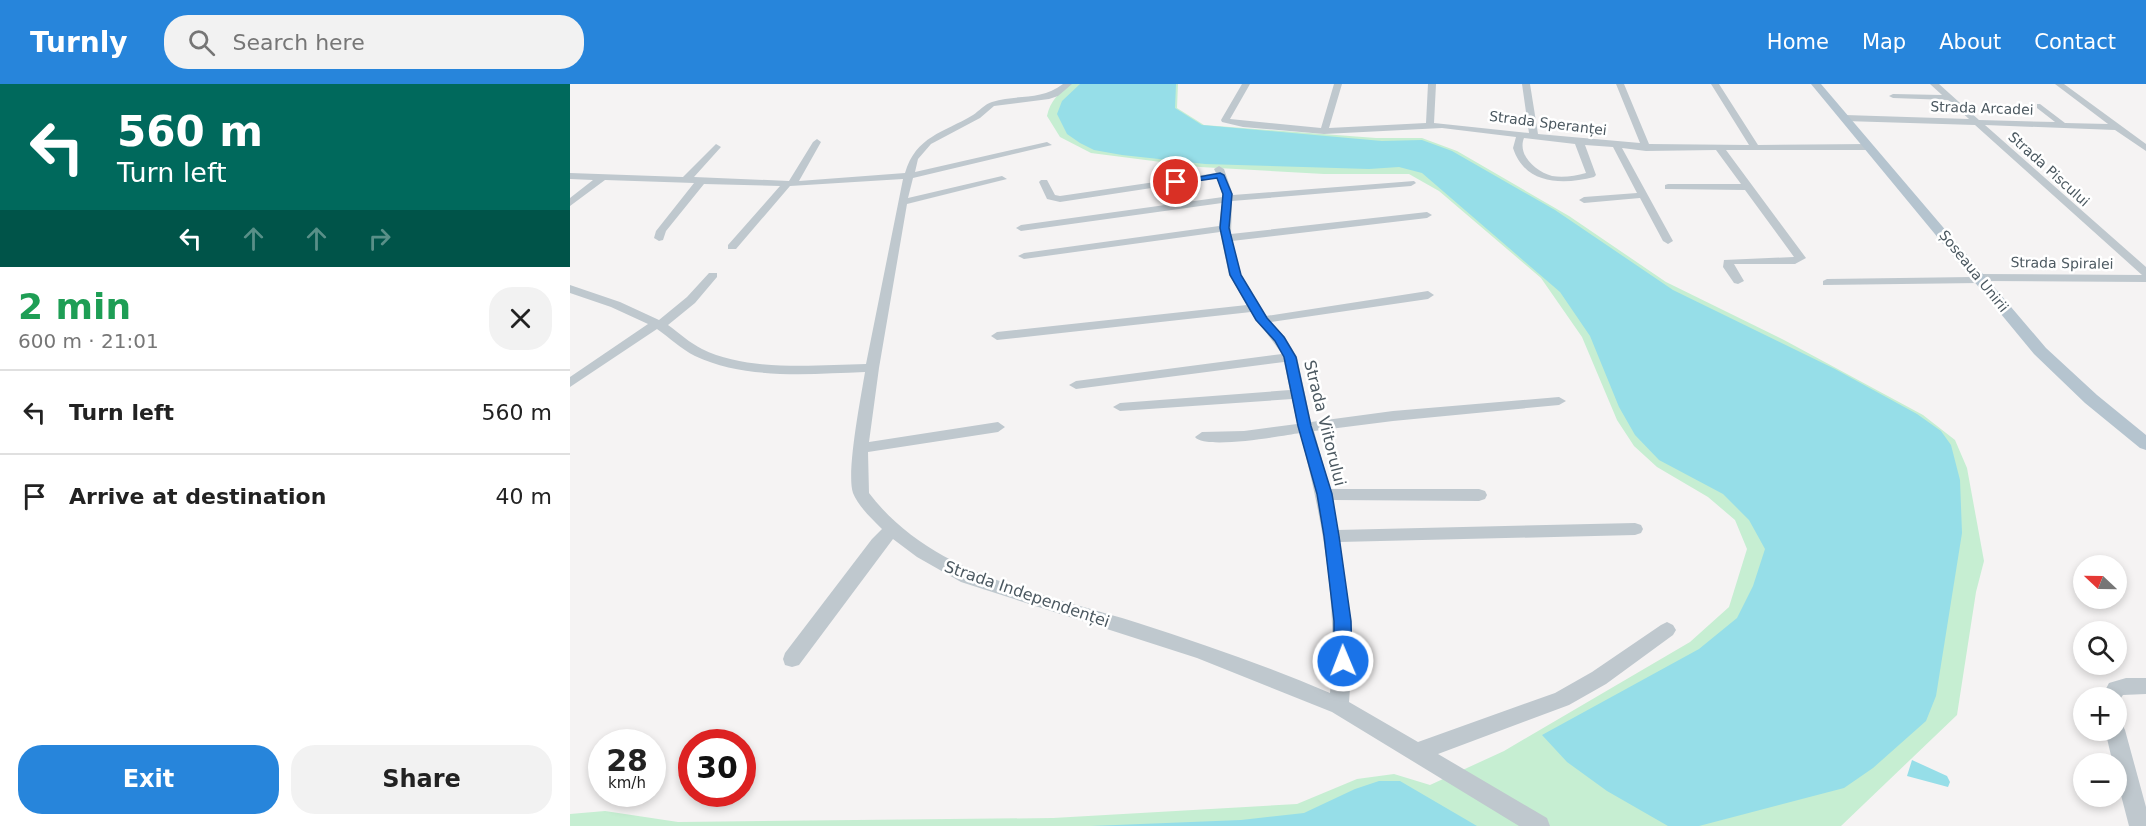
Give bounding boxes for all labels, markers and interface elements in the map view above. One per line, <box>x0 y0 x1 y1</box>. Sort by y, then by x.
search box <box>164 15 584 69</box>
text: Turnly <box>30 26 128 59</box>
icon: search <box>185 26 218 59</box>
text: Search here <box>233 30 365 55</box>
text: Home <box>1767 30 1829 54</box>
text: Map <box>1862 30 1906 54</box>
text: About <box>1939 30 2001 54</box>
text: Contact <box>2034 30 2116 54</box>
street label: Strada Arcadei <box>1930 98 2034 118</box>
text: 560 m <box>117 107 263 156</box>
icon: left <box>18 108 96 186</box>
street label: Strada Speranței <box>1488 108 1608 139</box>
street label: Strada Piscului <box>2005 129 2093 209</box>
pin <box>1150 156 1201 207</box>
text: Turn left <box>117 157 227 188</box>
icon: arrive <box>1159 165 1192 198</box>
icon: left <box>174 222 207 255</box>
icon: ahead <box>237 222 270 255</box>
icon: ahead <box>300 222 333 255</box>
icon: right <box>363 222 396 255</box>
street label: Șoseaua Unirii <box>1935 227 2012 316</box>
street label: Strada Spiralei <box>2010 254 2114 272</box>
text: 2 min <box>18 286 131 327</box>
button: close <box>489 287 552 350</box>
text: 600 m · 21:01 <box>18 329 159 353</box>
street label: Strada Viitorului <box>1300 358 1350 488</box>
icon: left <box>18 396 51 429</box>
text: Turn left <box>69 400 174 425</box>
text: 560 m <box>482 400 552 425</box>
icon: arrive <box>18 480 51 513</box>
text: Arrive at destination <box>69 484 326 509</box>
text: 40 m <box>496 484 552 509</box>
north arrow <box>2073 555 2127 609</box>
map controls <box>2073 555 2127 807</box>
street label: Strada Independenței <box>942 557 1112 631</box>
button: search <box>2073 621 2127 675</box>
position arrow <box>1311 629 1375 693</box>
button: + <box>2073 687 2127 741</box>
speed limit sign: 30 <box>678 729 756 807</box>
text: 28 <box>606 743 648 778</box>
button: Exit <box>18 745 279 814</box>
button: Share <box>291 745 552 814</box>
button: − <box>2073 753 2127 807</box>
text: km/h <box>608 774 646 792</box>

